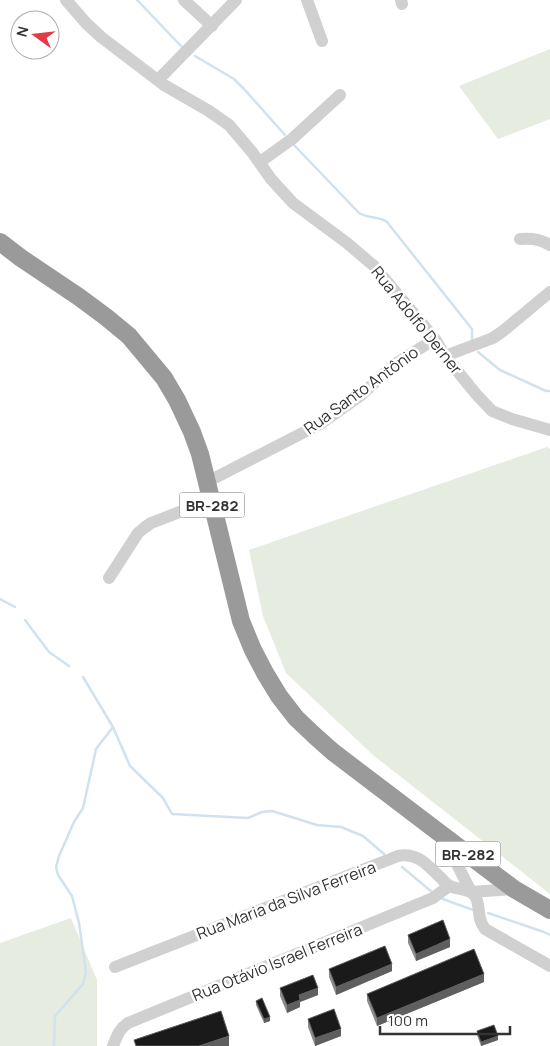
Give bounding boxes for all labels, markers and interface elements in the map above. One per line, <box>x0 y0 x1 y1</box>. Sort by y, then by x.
north arrow <box>10 10 60 60</box>
text: N <box>11 24 32 39</box>
street label: Rua Adolfo Derner <box>367 261 468 379</box>
street label: Rua Santo Antônio <box>299 341 423 439</box>
road number: BR-282 <box>180 492 244 518</box>
road number: BR-282 <box>436 842 500 866</box>
street label: Rua Maria da Silva Ferreira <box>193 856 379 944</box>
street label: Rua Otávio Israel Ferreira <box>189 918 365 1006</box>
scale bar <box>380 1004 510 1036</box>
text: 100 m <box>388 1010 428 1031</box>

